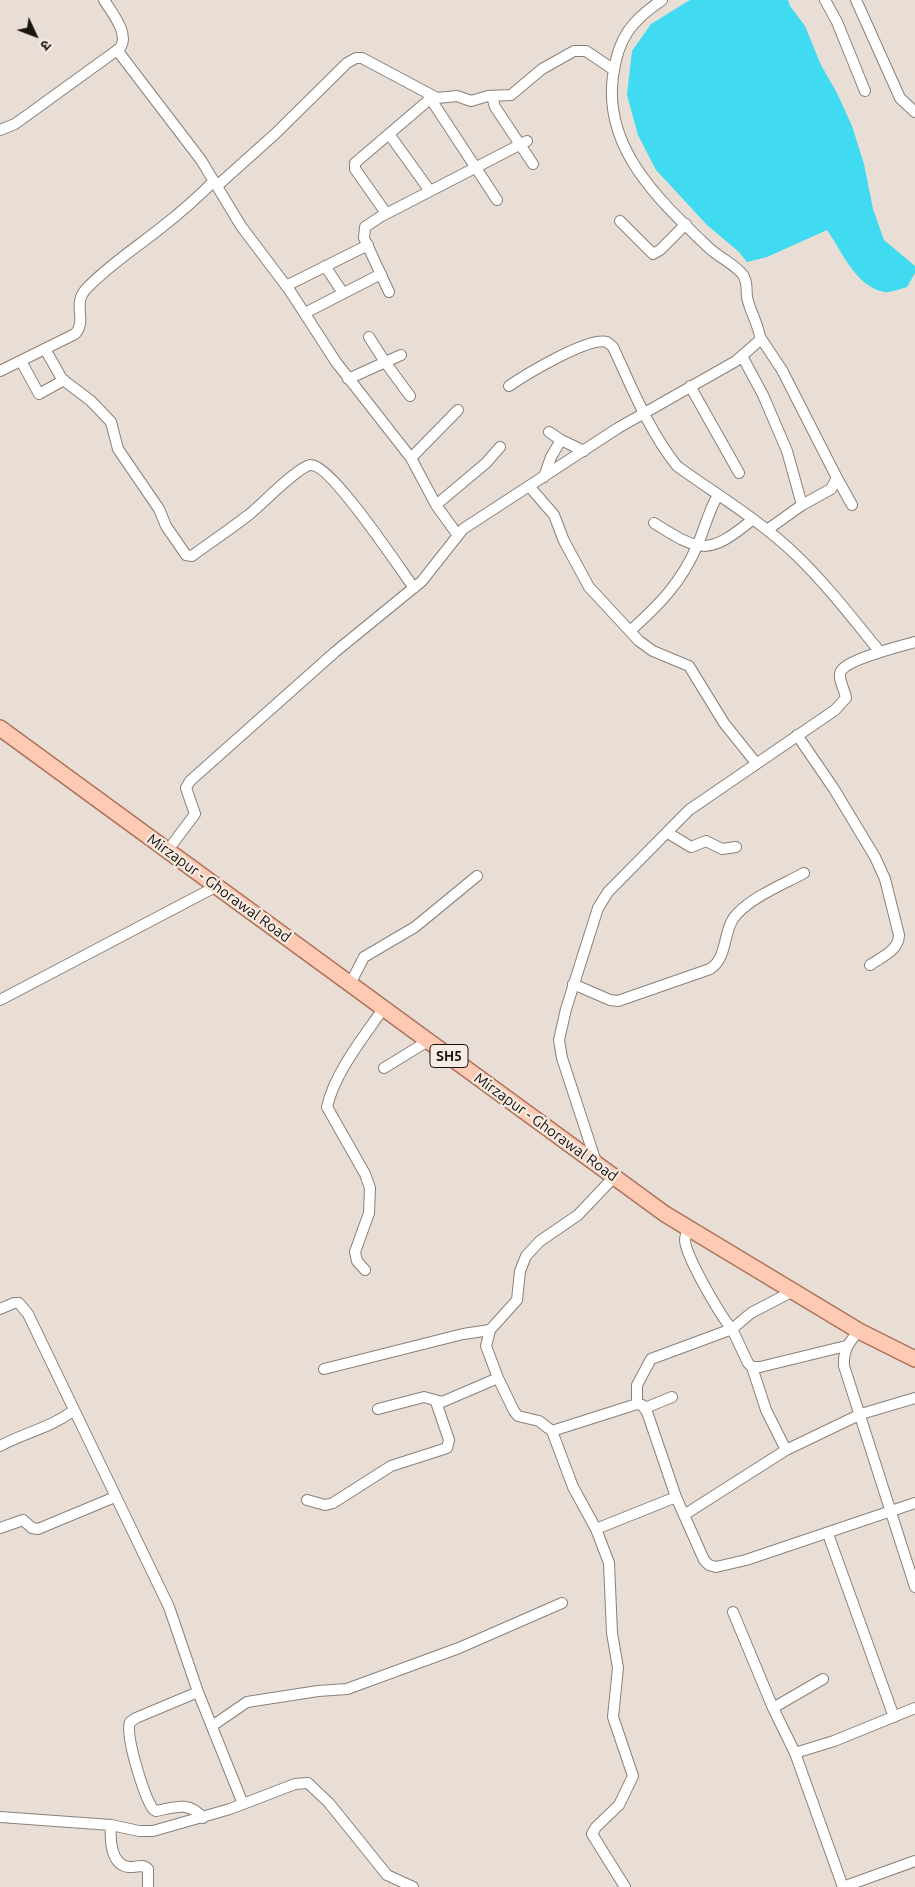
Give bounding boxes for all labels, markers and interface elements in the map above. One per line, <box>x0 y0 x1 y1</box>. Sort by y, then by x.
north arrow <box>10 10 60 60</box>
text: उ <box>37 37 55 54</box>
street label: Mirzapur - Ghorawal Road <box>144 830 294 946</box>
road number: SH5 <box>430 1044 468 1068</box>
street label: Mirzapur - Ghorawal Road <box>471 1069 621 1185</box>

